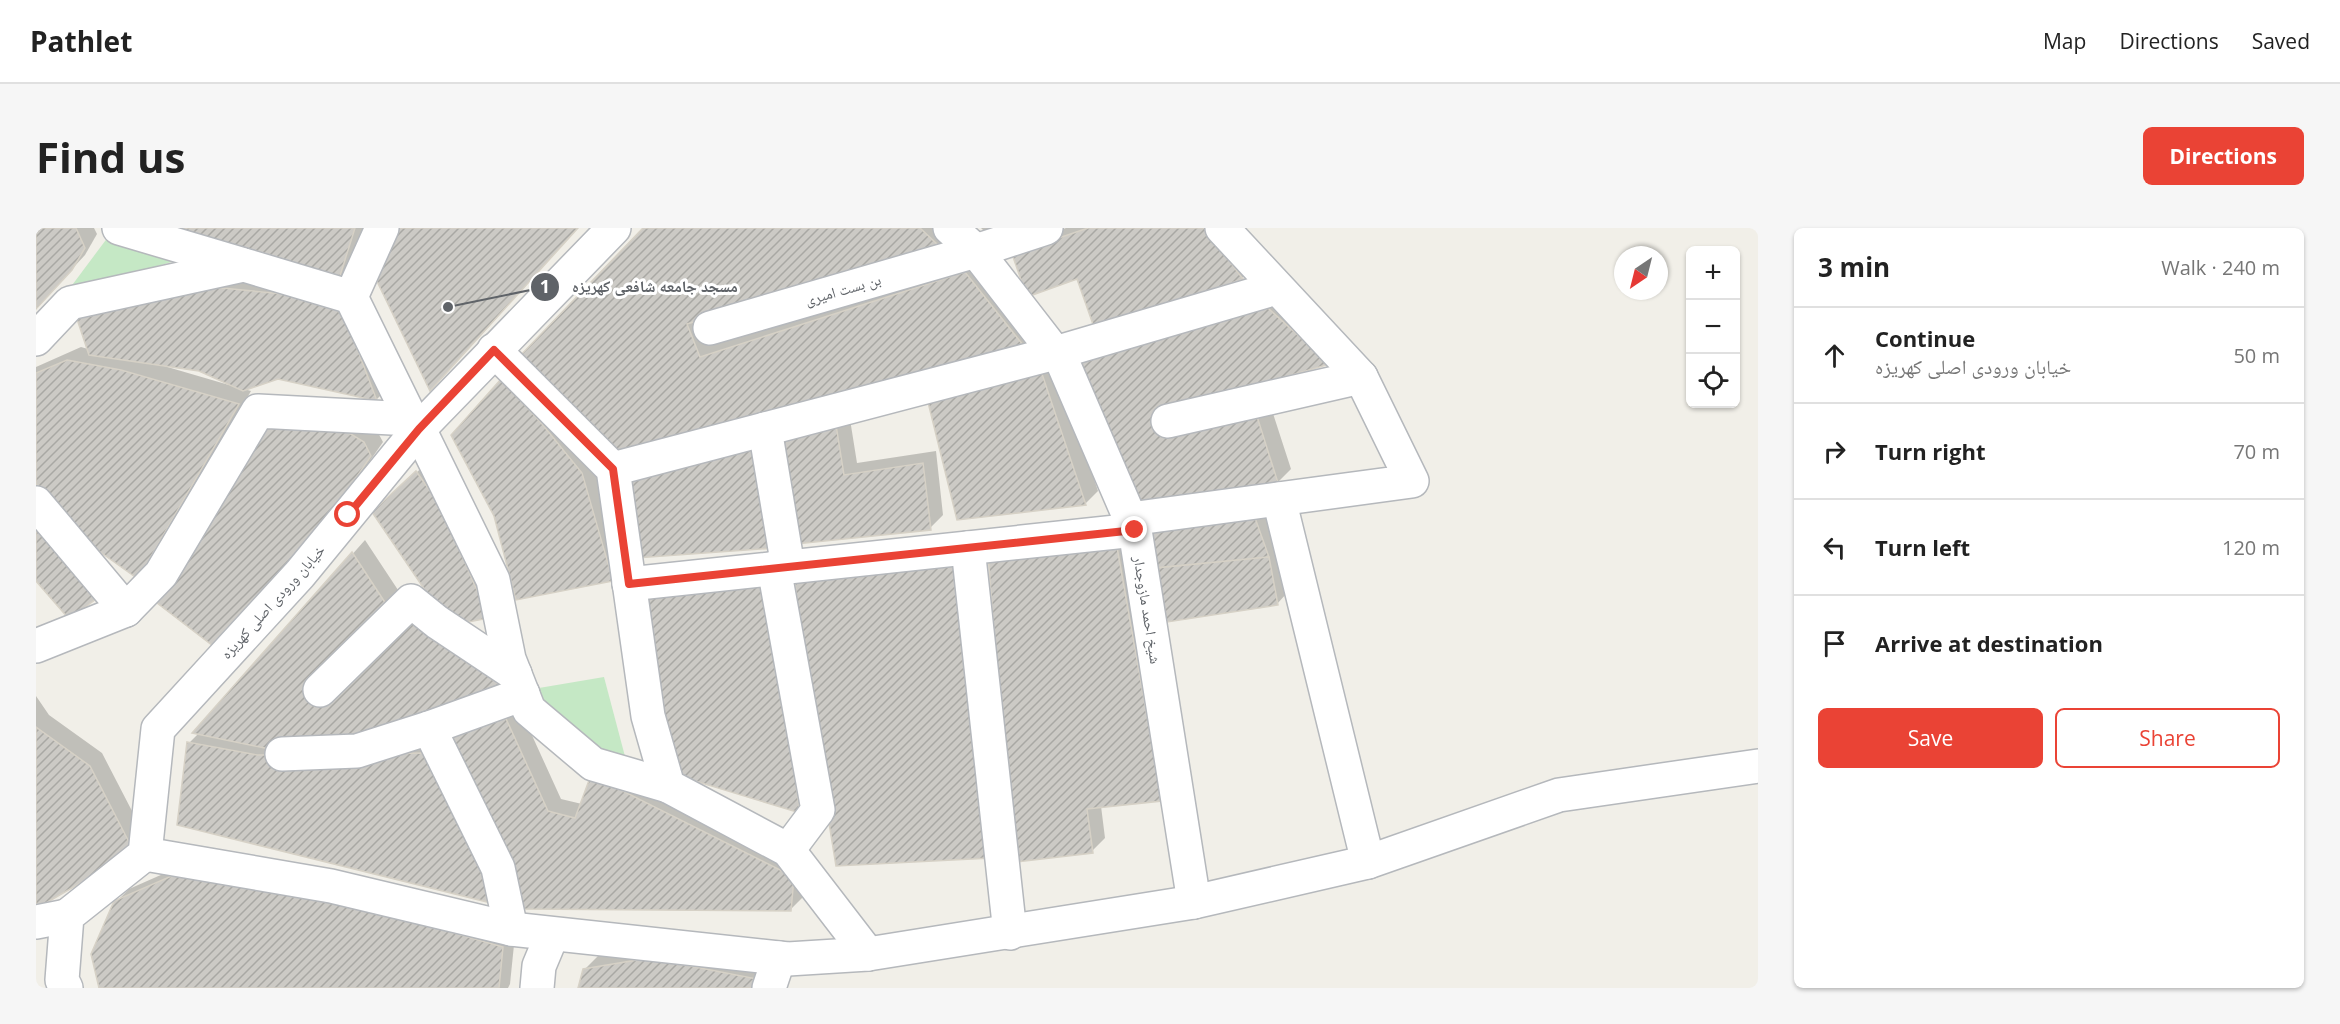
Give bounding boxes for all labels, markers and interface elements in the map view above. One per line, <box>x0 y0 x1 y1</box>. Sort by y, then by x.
text: Pathlet <box>30 22 132 60</box>
text: Map <box>2043 27 2086 55</box>
text: Directions <box>2119 27 2219 55</box>
text: Saved <box>2252 27 2310 55</box>
button: Directions <box>2143 127 2304 185</box>
text: Find us <box>36 128 185 185</box>
north arrow <box>1614 246 1668 300</box>
map controls <box>1686 246 1740 408</box>
button: + <box>1686 246 1740 300</box>
text: 3 min <box>1818 249 1890 285</box>
text: Walk · 240 m <box>2161 254 2280 281</box>
street label: بن بست امیری <box>802 269 883 310</box>
callout: مسجد جامعه شافعی کهریزه <box>530 270 750 304</box>
text: 1 <box>540 274 550 298</box>
text: مسجد جامعه شافعی کهریزه <box>572 275 738 297</box>
button: − <box>1686 300 1740 354</box>
text: Continue <box>1875 323 1975 353</box>
icon: ahead <box>1818 339 1851 372</box>
text: 50 m <box>2233 342 2280 369</box>
text: خیابان ورودی اصلی کهریزه <box>1875 353 2071 380</box>
button: locate <box>1686 354 1740 408</box>
icon: right <box>1818 435 1851 468</box>
text: Turn right <box>1875 436 1986 466</box>
text: 70 m <box>2233 438 2280 465</box>
route start <box>334 501 360 527</box>
route end <box>1121 516 1147 542</box>
icon: left <box>1818 531 1851 564</box>
text: Turn left <box>1875 532 1970 562</box>
text: 120 m <box>2222 534 2280 561</box>
street label: خیابان ورودی اصلی کهریزه <box>216 540 330 663</box>
street label: شیخ احمد مازوجدار <box>1128 553 1166 665</box>
icon: arrive <box>1818 627 1851 660</box>
text: Arrive at destination <box>1875 628 2103 658</box>
button: Save <box>1818 708 2043 768</box>
button: Share <box>2055 708 2280 768</box>

